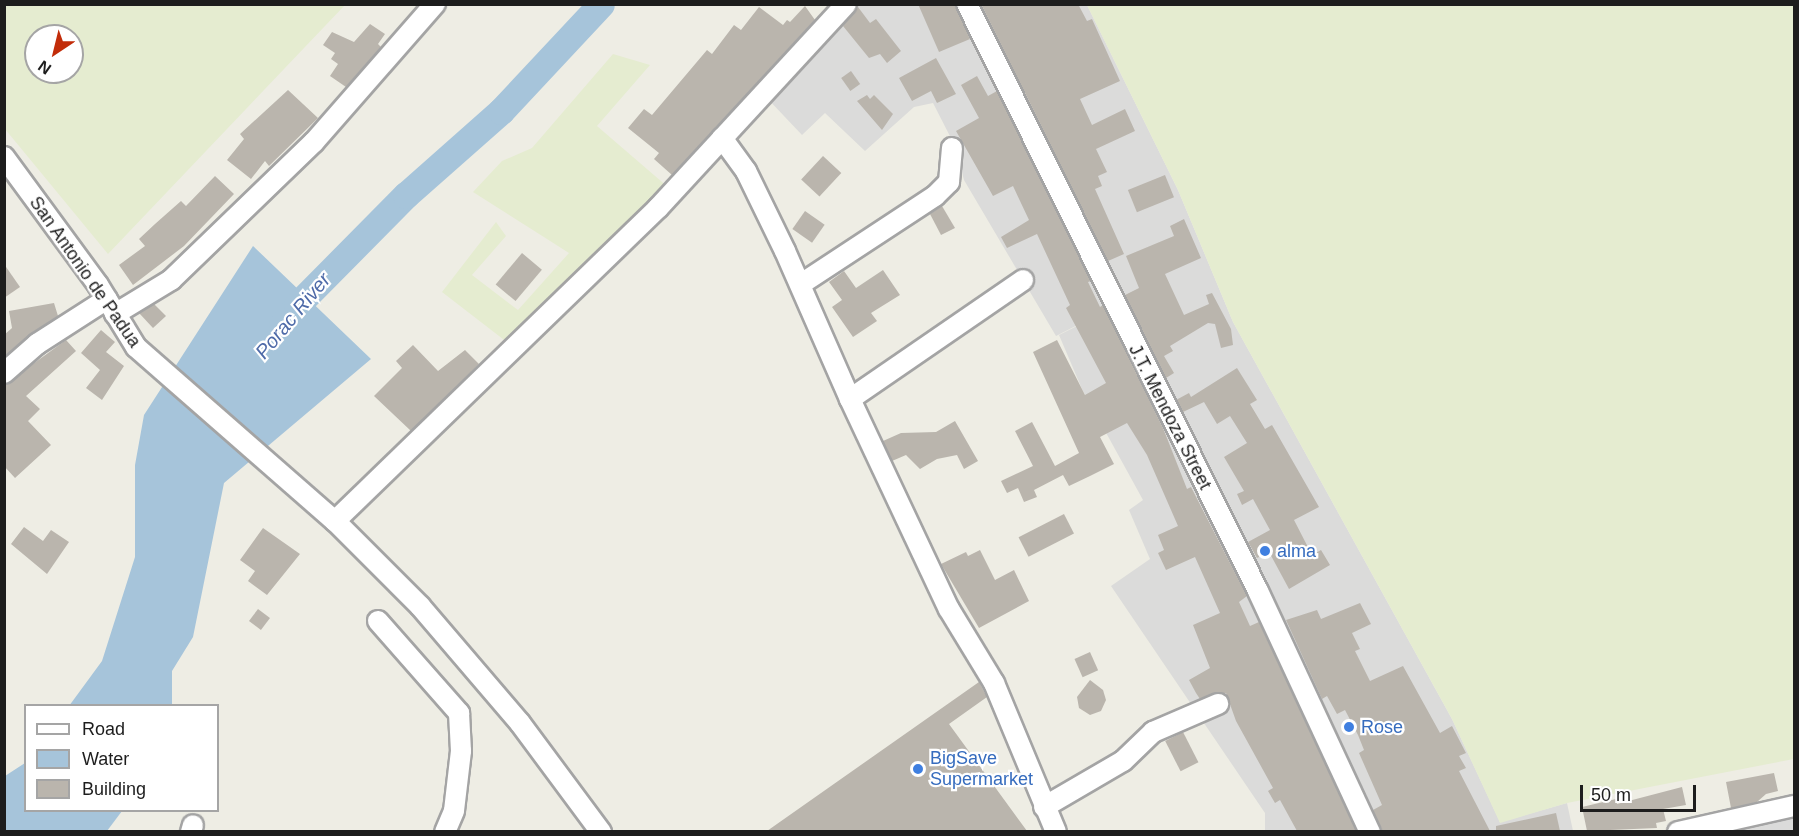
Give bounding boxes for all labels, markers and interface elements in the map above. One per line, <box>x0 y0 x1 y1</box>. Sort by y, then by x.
north arrow <box>24 24 84 84</box>
text: N <box>35 57 54 78</box>
street label: San Antonio de Padua <box>24 192 146 352</box>
water label: Porac River <box>250 268 336 364</box>
street label: J.T. Mendoza Street <box>1124 341 1216 493</box>
place label: alma <box>1277 540 1316 562</box>
marker: alma <box>1258 544 1272 558</box>
legend <box>24 704 219 812</box>
place label: Rose <box>1361 716 1403 738</box>
text: Road <box>82 719 125 739</box>
marker: Rose <box>1342 720 1356 734</box>
place label: BigSave Supermarket <box>930 748 1033 790</box>
text: Water <box>82 749 129 769</box>
marker: BigSave Supermarket <box>911 762 925 776</box>
scale bar <box>1583 773 1698 811</box>
text: Building <box>82 779 146 799</box>
text: 50 m <box>1591 785 1631 805</box>

